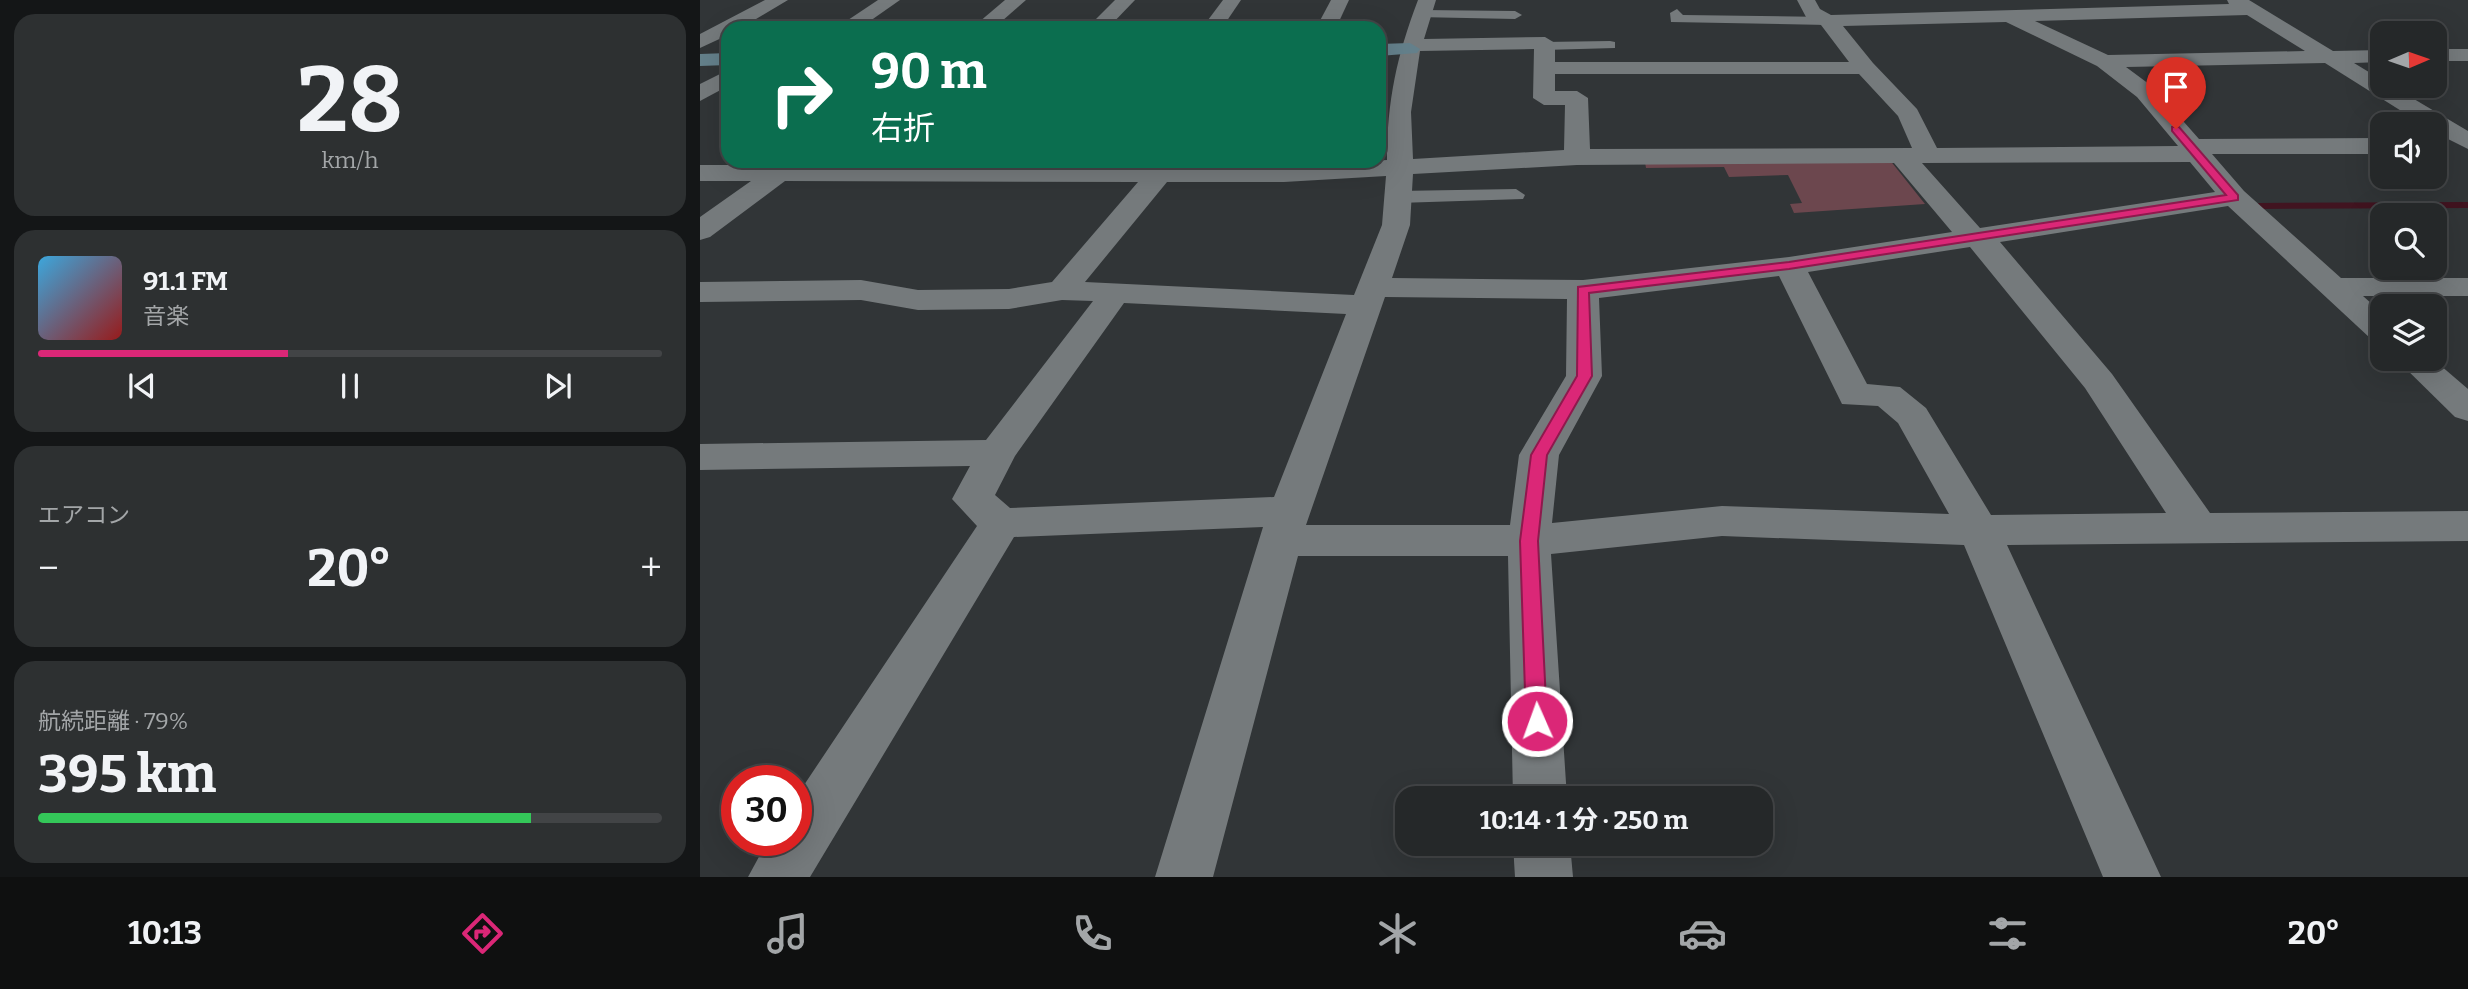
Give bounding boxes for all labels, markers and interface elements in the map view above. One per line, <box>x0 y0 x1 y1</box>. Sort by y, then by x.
north arrow <box>2370 21 2446 98</box>
map controls <box>2370 21 2447 371</box>
text: 90 m <box>871 42 987 101</box>
text: 28 <box>297 46 403 155</box>
icon: right <box>756 49 847 140</box>
pin <box>2146 57 2206 129</box>
icon: arrive <box>2157 68 2195 106</box>
text: 右折 <box>871 109 935 147</box>
button: sound <box>2370 112 2447 189</box>
text: km/h <box>322 146 378 174</box>
button: search <box>2370 203 2447 280</box>
text: 91.1 FM <box>143 266 228 297</box>
button: layers <box>2370 294 2447 371</box>
text: 音楽 <box>143 302 189 330</box>
icon: previous <box>123 367 161 405</box>
icon: pause <box>331 367 369 405</box>
icon: next <box>539 367 577 405</box>
text: エアコン <box>38 501 130 529</box>
text: 20° <box>307 537 392 600</box>
text: − <box>38 545 59 591</box>
text: + <box>640 545 662 591</box>
position arrow <box>1500 684 1574 758</box>
text: 航続距離 · 79% <box>38 707 188 735</box>
text: 395 km <box>38 743 216 806</box>
speed limit sign: 30 <box>721 765 812 856</box>
text: 10:14 · 1 分 · 250 m <box>1480 805 1688 836</box>
icon: directions <box>458 909 507 958</box>
icon: music <box>763 909 812 958</box>
icon: phone <box>1068 909 1117 958</box>
icon: climate <box>1373 909 1422 958</box>
icon: car <box>1678 909 1727 958</box>
icon: filters <box>1983 909 2032 958</box>
text: 10:13 <box>128 914 202 952</box>
text: 20° <box>2288 914 2340 952</box>

